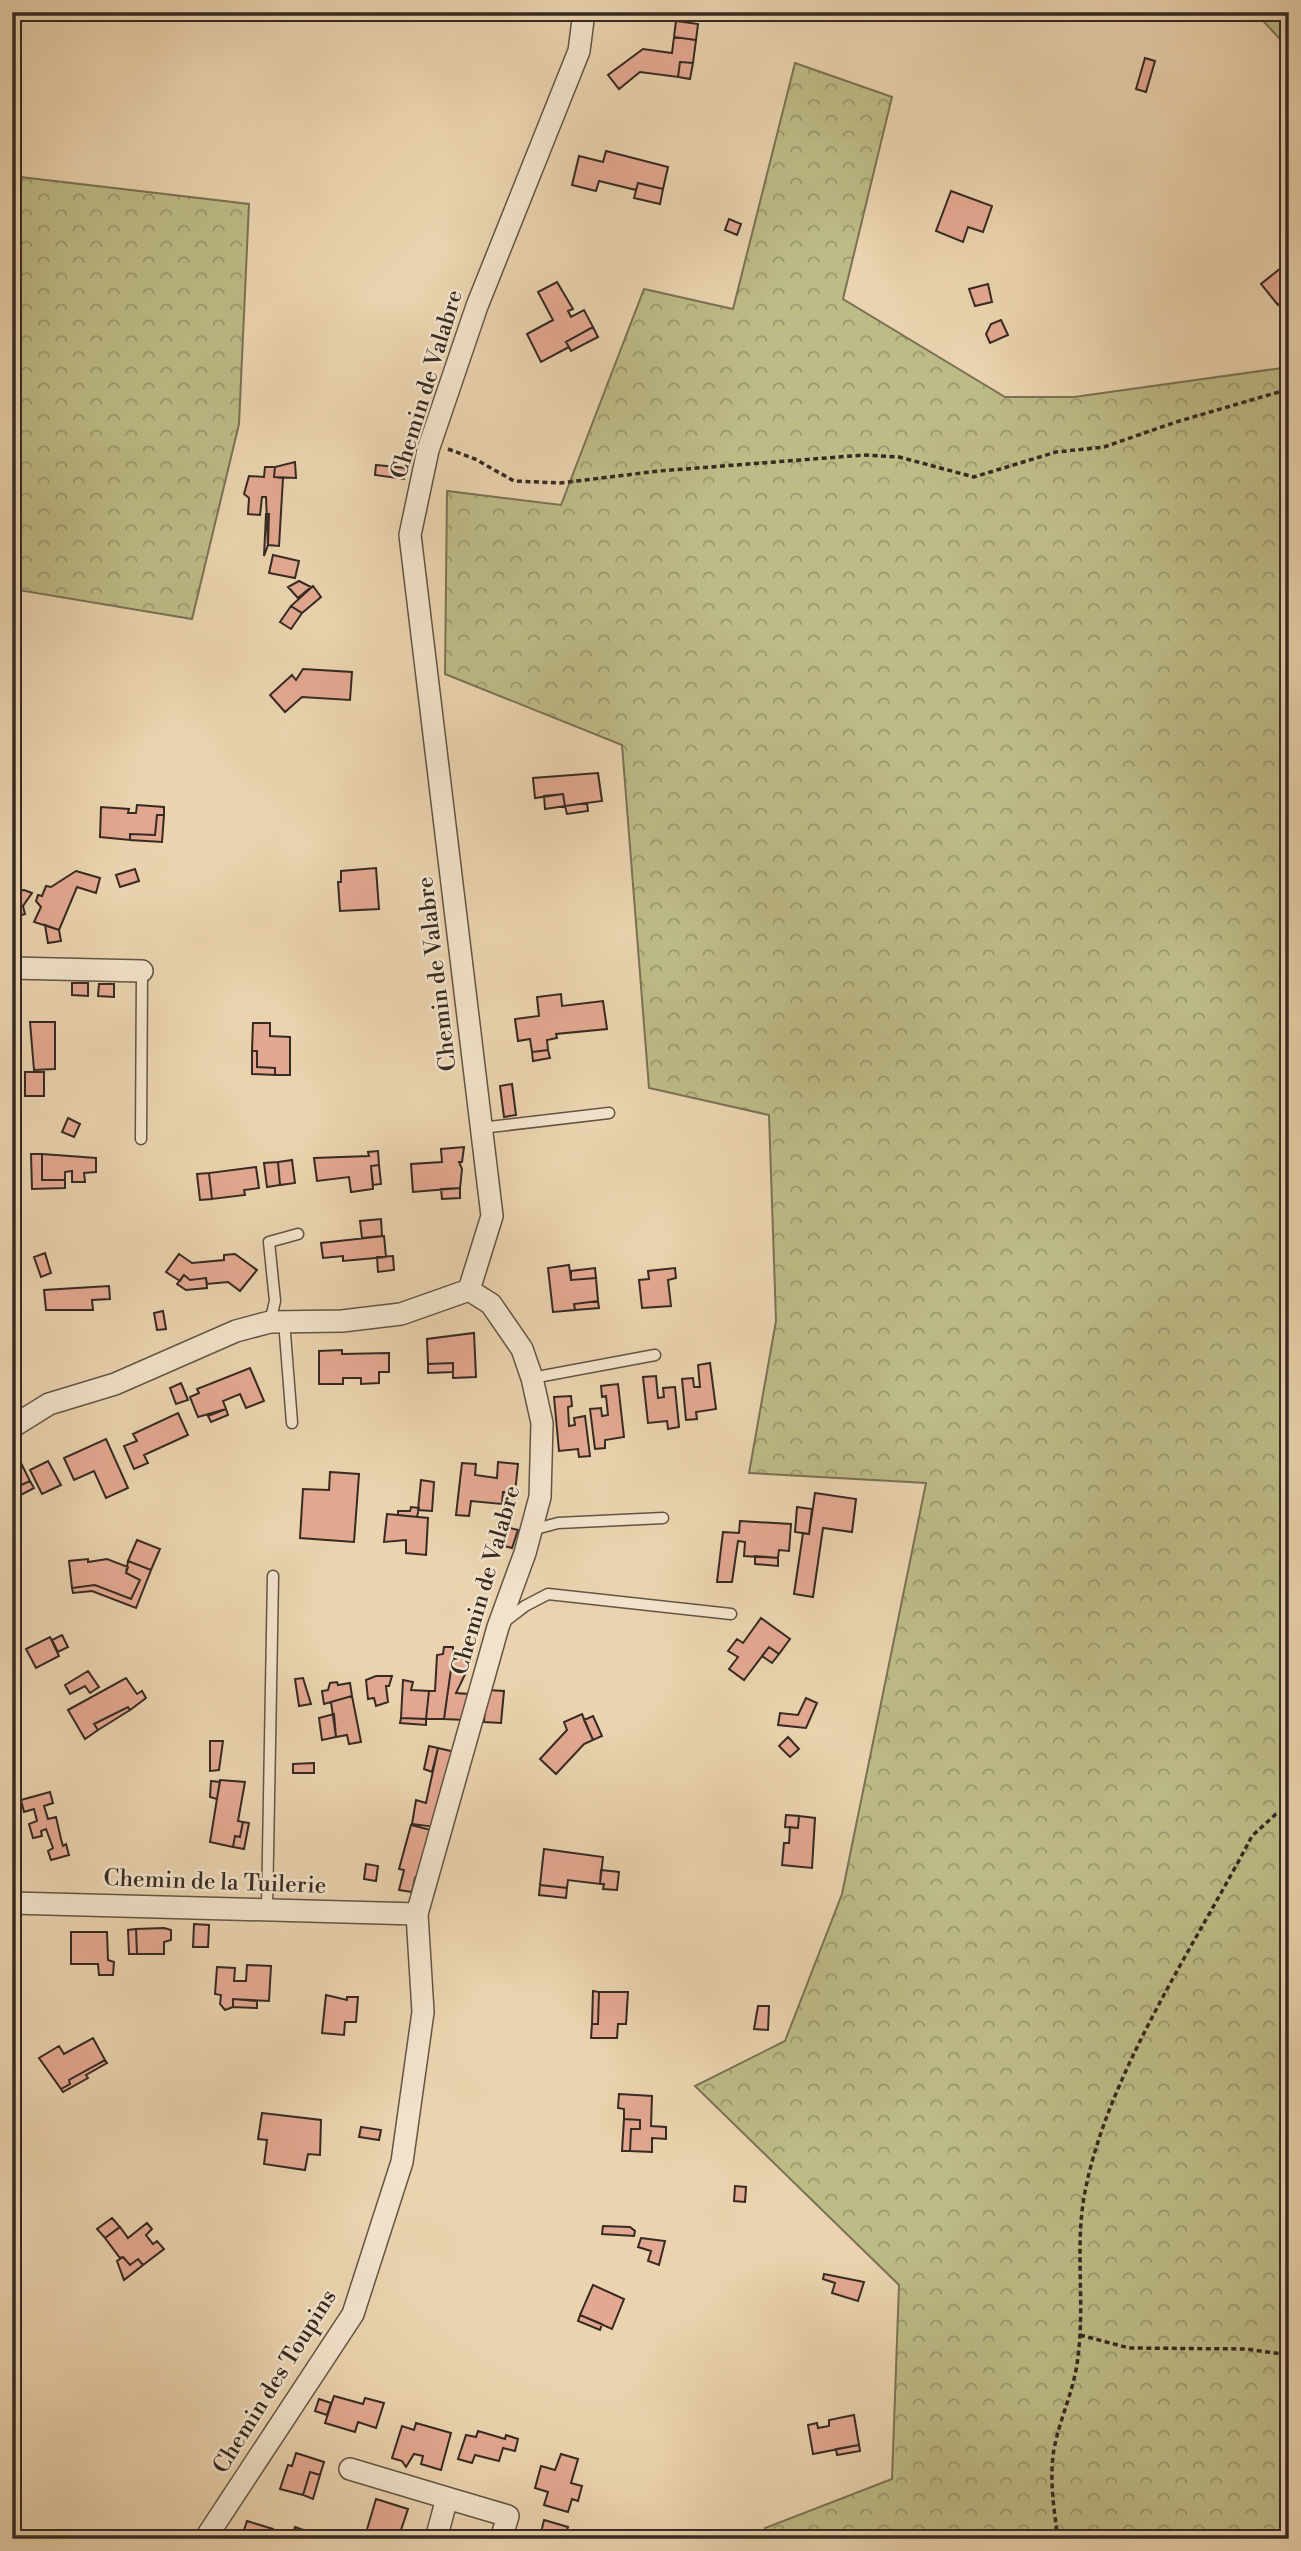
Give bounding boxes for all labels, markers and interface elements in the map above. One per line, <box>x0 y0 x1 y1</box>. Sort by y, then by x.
street label: Chemin de Valabre <box>385 287 469 482</box>
street label: Chemin de Valabre <box>411 875 463 1073</box>
street label: Chemin de Valabre <box>446 1482 526 1678</box>
street label: Chemin de la Tuilerie <box>103 1864 327 1900</box>
street label: Chemin des Toupins <box>207 2284 343 2479</box>

